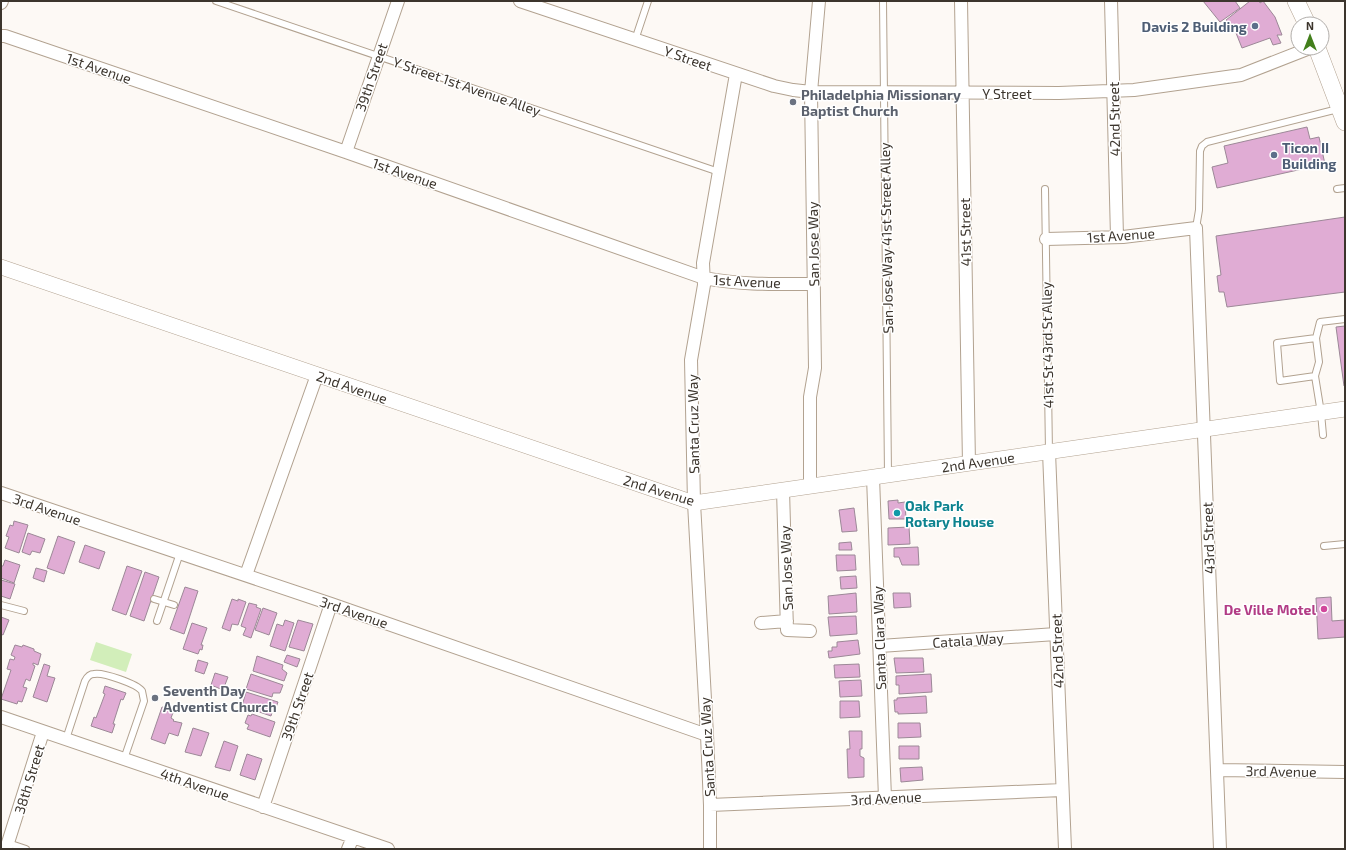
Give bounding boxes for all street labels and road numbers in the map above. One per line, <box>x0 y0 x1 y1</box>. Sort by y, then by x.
street label: 39th Street <box>351 41 391 113</box>
street label: Y Street <box>662 42 714 74</box>
street label: 1st Avenue <box>64 49 134 87</box>
street label: Y Street 1st Avenue Alley <box>391 53 544 119</box>
street label: 42nd Street <box>1105 82 1123 156</box>
street label: Y Street <box>982 85 1032 102</box>
street label: San Jose Way 41st Street Alley <box>876 142 896 334</box>
street label: 1st Avenue <box>370 154 440 192</box>
street label: 41st Street <box>956 198 974 266</box>
street label: San Jose Way <box>804 201 822 287</box>
street label: 1st Avenue <box>1087 224 1155 246</box>
street label: 1st Avenue <box>713 271 781 291</box>
street label: 41st St 43rd St Alley <box>1037 281 1057 409</box>
street label: 2nd Avenue <box>314 367 390 407</box>
street label: Santa Cruz Way <box>684 373 702 474</box>
street label: 2nd Avenue <box>940 448 1016 476</box>
street label: 2nd Avenue <box>621 471 697 509</box>
street label: 3rd Avenue <box>11 489 83 529</box>
street label: 43rd Street <box>1198 502 1218 574</box>
street label: San Jose Way <box>776 525 796 611</box>
street label: Santa Clara Way <box>869 585 889 690</box>
street label: 3rd Avenue <box>318 592 390 632</box>
street label: 42nd Street <box>1047 613 1067 689</box>
street label: Catala Way <box>932 629 1005 651</box>
street label: 39th Street <box>277 670 317 742</box>
street label: Santa Cruz Way <box>696 696 718 797</box>
street label: 38th Street <box>10 742 48 816</box>
street label: 3rd Avenue <box>1245 762 1317 780</box>
street label: 4th Avenue <box>158 764 232 804</box>
street label: 3rd Avenue <box>850 788 922 808</box>

